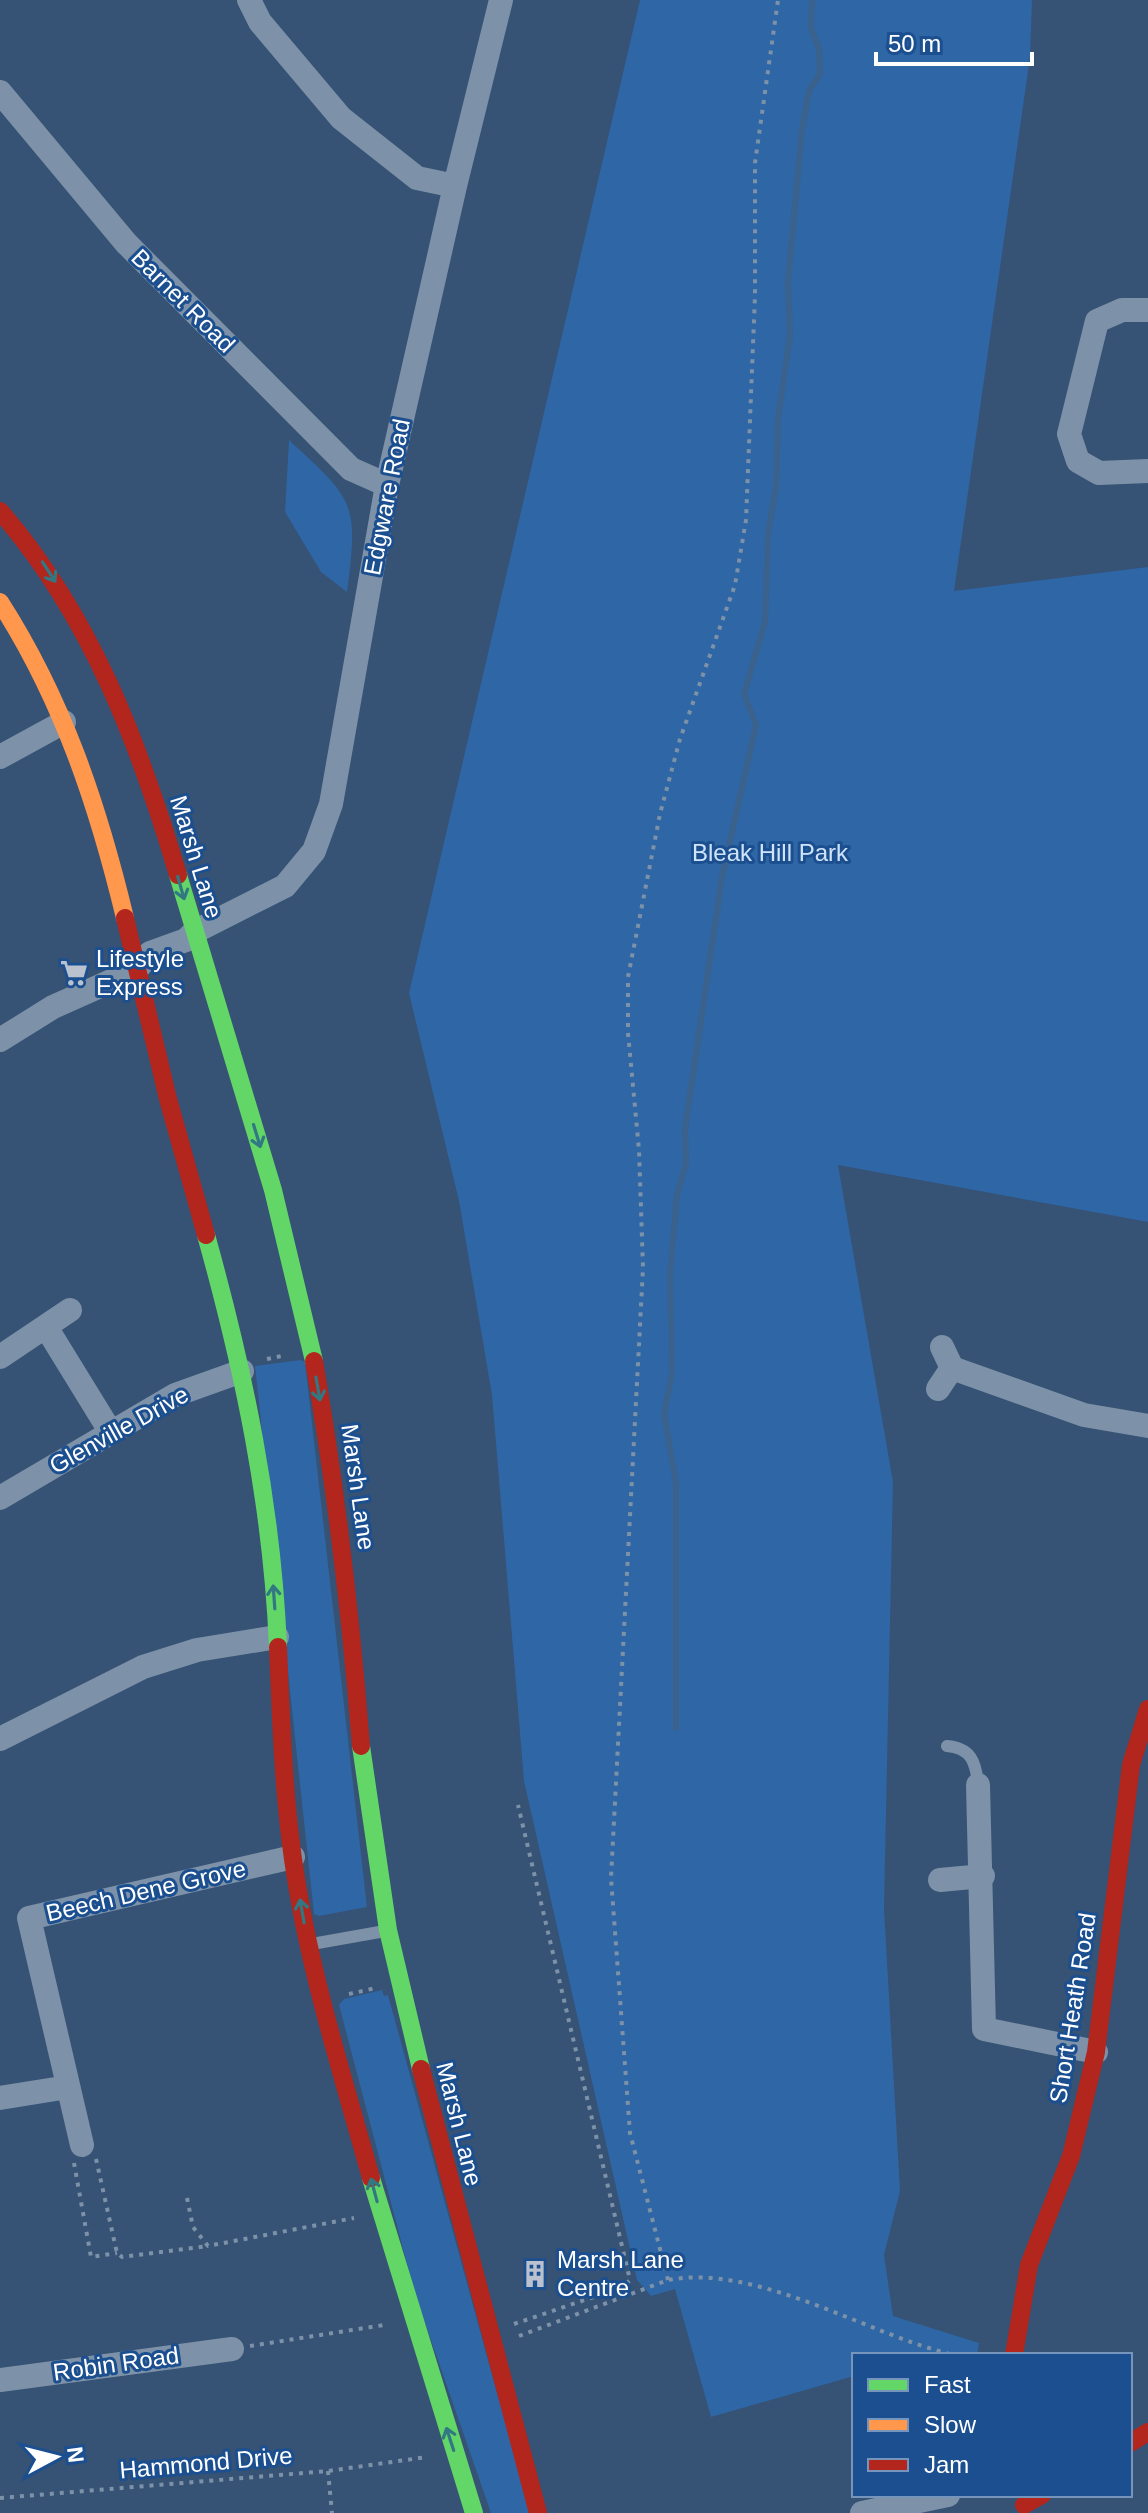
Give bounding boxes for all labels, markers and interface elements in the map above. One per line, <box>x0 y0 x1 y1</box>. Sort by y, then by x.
scale bar <box>876 16 1032 66</box>
text: 50 m <box>888 30 941 57</box>
street label: Barnet Road <box>126 243 241 358</box>
street label: Edgware Road <box>358 416 415 577</box>
one-way arrow <box>41 560 57 583</box>
street label: Marsh Lane <box>165 792 228 921</box>
park label: Bleak Hill Park <box>692 839 849 866</box>
one-way arrow <box>174 874 189 900</box>
place label: Lifestyle Express <box>96 945 184 1000</box>
supermarket icon: Lifestyle Express <box>59 958 89 988</box>
one-way arrow <box>250 1123 265 1149</box>
one-way arrow <box>312 1376 327 1401</box>
street label: Glenville Drive <box>45 1380 193 1479</box>
street label: Marsh Lane <box>336 1422 381 1552</box>
one-way arrow <box>267 1584 282 1611</box>
street label: Beech Dene Grove <box>43 1854 248 1927</box>
one-way arrow <box>294 1899 309 1925</box>
street label: Short Heath Road <box>1044 1911 1101 2105</box>
street label: Marsh Lane <box>431 2059 488 2189</box>
one-way arrow <box>365 2178 380 2204</box>
place label: Marsh Lane Centre <box>557 2246 684 2301</box>
building icon: Marsh Lane Centre <box>520 2259 550 2289</box>
street label: Robin Road <box>51 2341 181 2386</box>
legend <box>852 2353 1132 2497</box>
text: Fast <box>924 2371 971 2398</box>
text: Slow <box>924 2411 977 2438</box>
north arrow <box>16 2417 96 2497</box>
one-way arrow <box>441 2427 456 2452</box>
street label: Hammond Drive <box>118 2441 293 2484</box>
text: N <box>62 2445 89 2464</box>
text: Jam <box>924 2451 969 2478</box>

